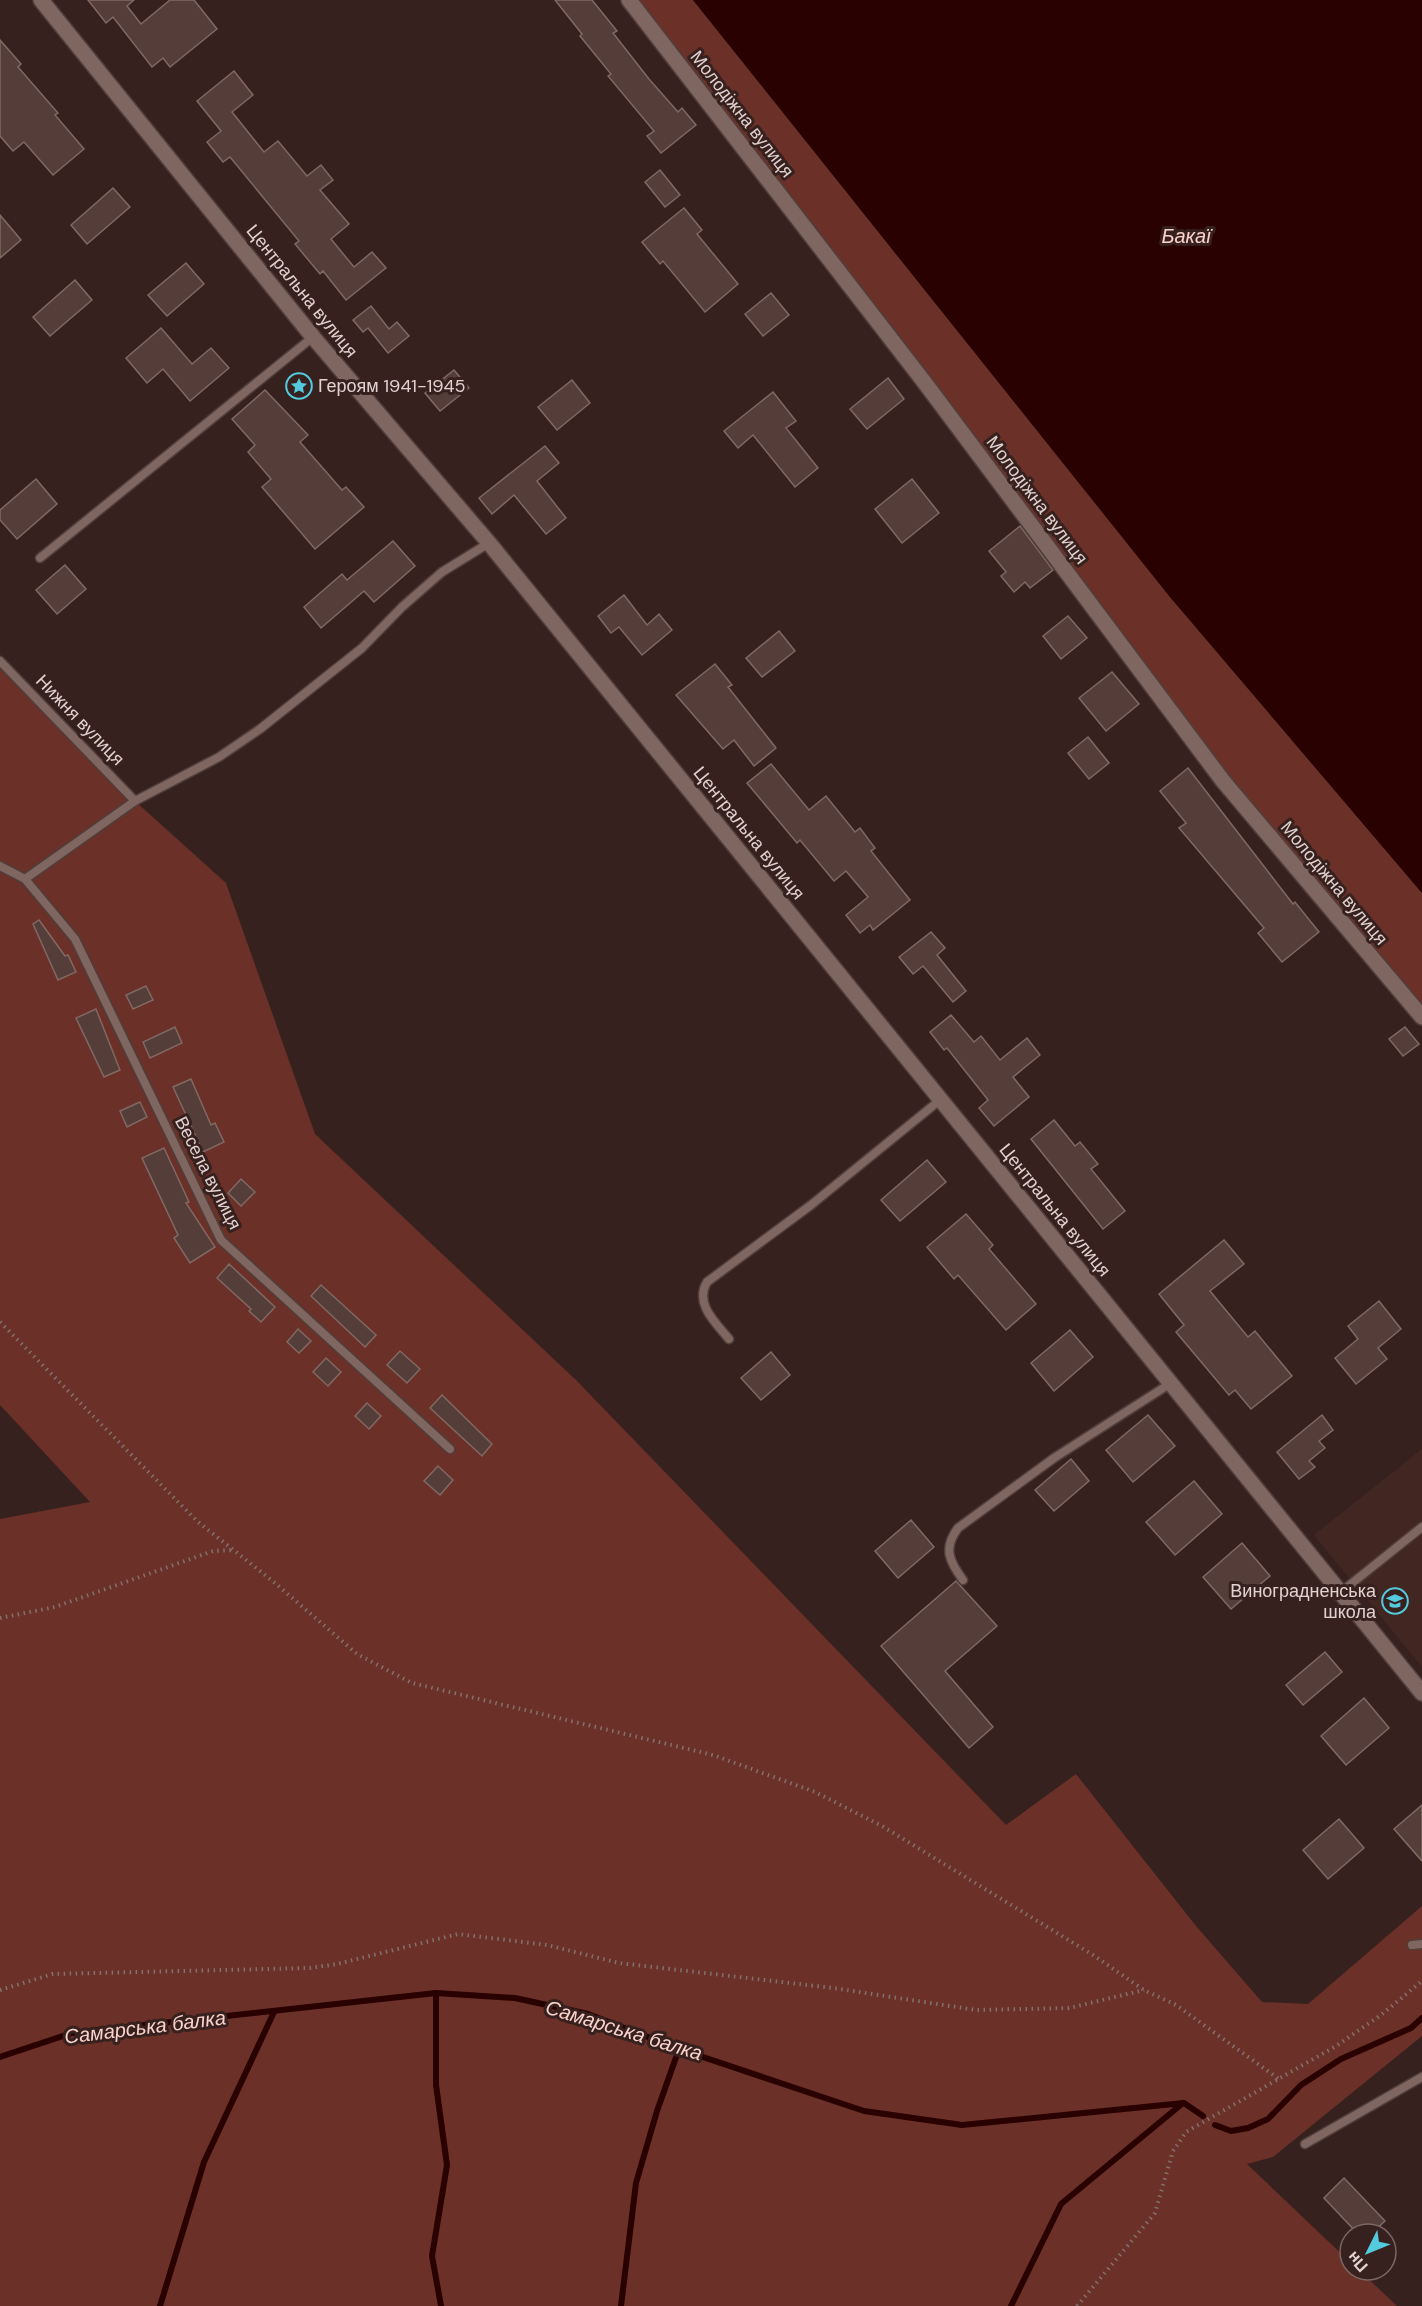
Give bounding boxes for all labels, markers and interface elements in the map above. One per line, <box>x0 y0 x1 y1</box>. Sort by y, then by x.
street label: Молодіжна вулиця <box>685 46 799 182</box>
street label: Центральна вулиця <box>241 220 363 362</box>
water label: Бакаї <box>1161 223 1213 249</box>
place icon: Героям 1941-1945 <box>284 371 314 401</box>
place label: Героям 1941-1945 <box>318 374 466 398</box>
street label: Молодіжна вулиця <box>981 431 1093 569</box>
street label: Нижня вулиця <box>30 669 130 771</box>
street label: Центральна вулиця <box>688 762 810 904</box>
street label: Молодіжна вулиця <box>1275 816 1393 950</box>
street label: Весела вулиця <box>169 1112 247 1234</box>
street label: Центральна вулиця <box>994 1139 1116 1281</box>
place label: Виноградненська школа <box>1230 1579 1377 1624</box>
school or university icon: Виноградненська школа <box>1380 1586 1410 1616</box>
water label: Самарська балка <box>543 1994 705 2066</box>
water label: Самарська балка <box>63 2004 227 2050</box>
north arrow <box>1338 2222 1398 2282</box>
text: Пн <box>1342 2247 1372 2277</box>

